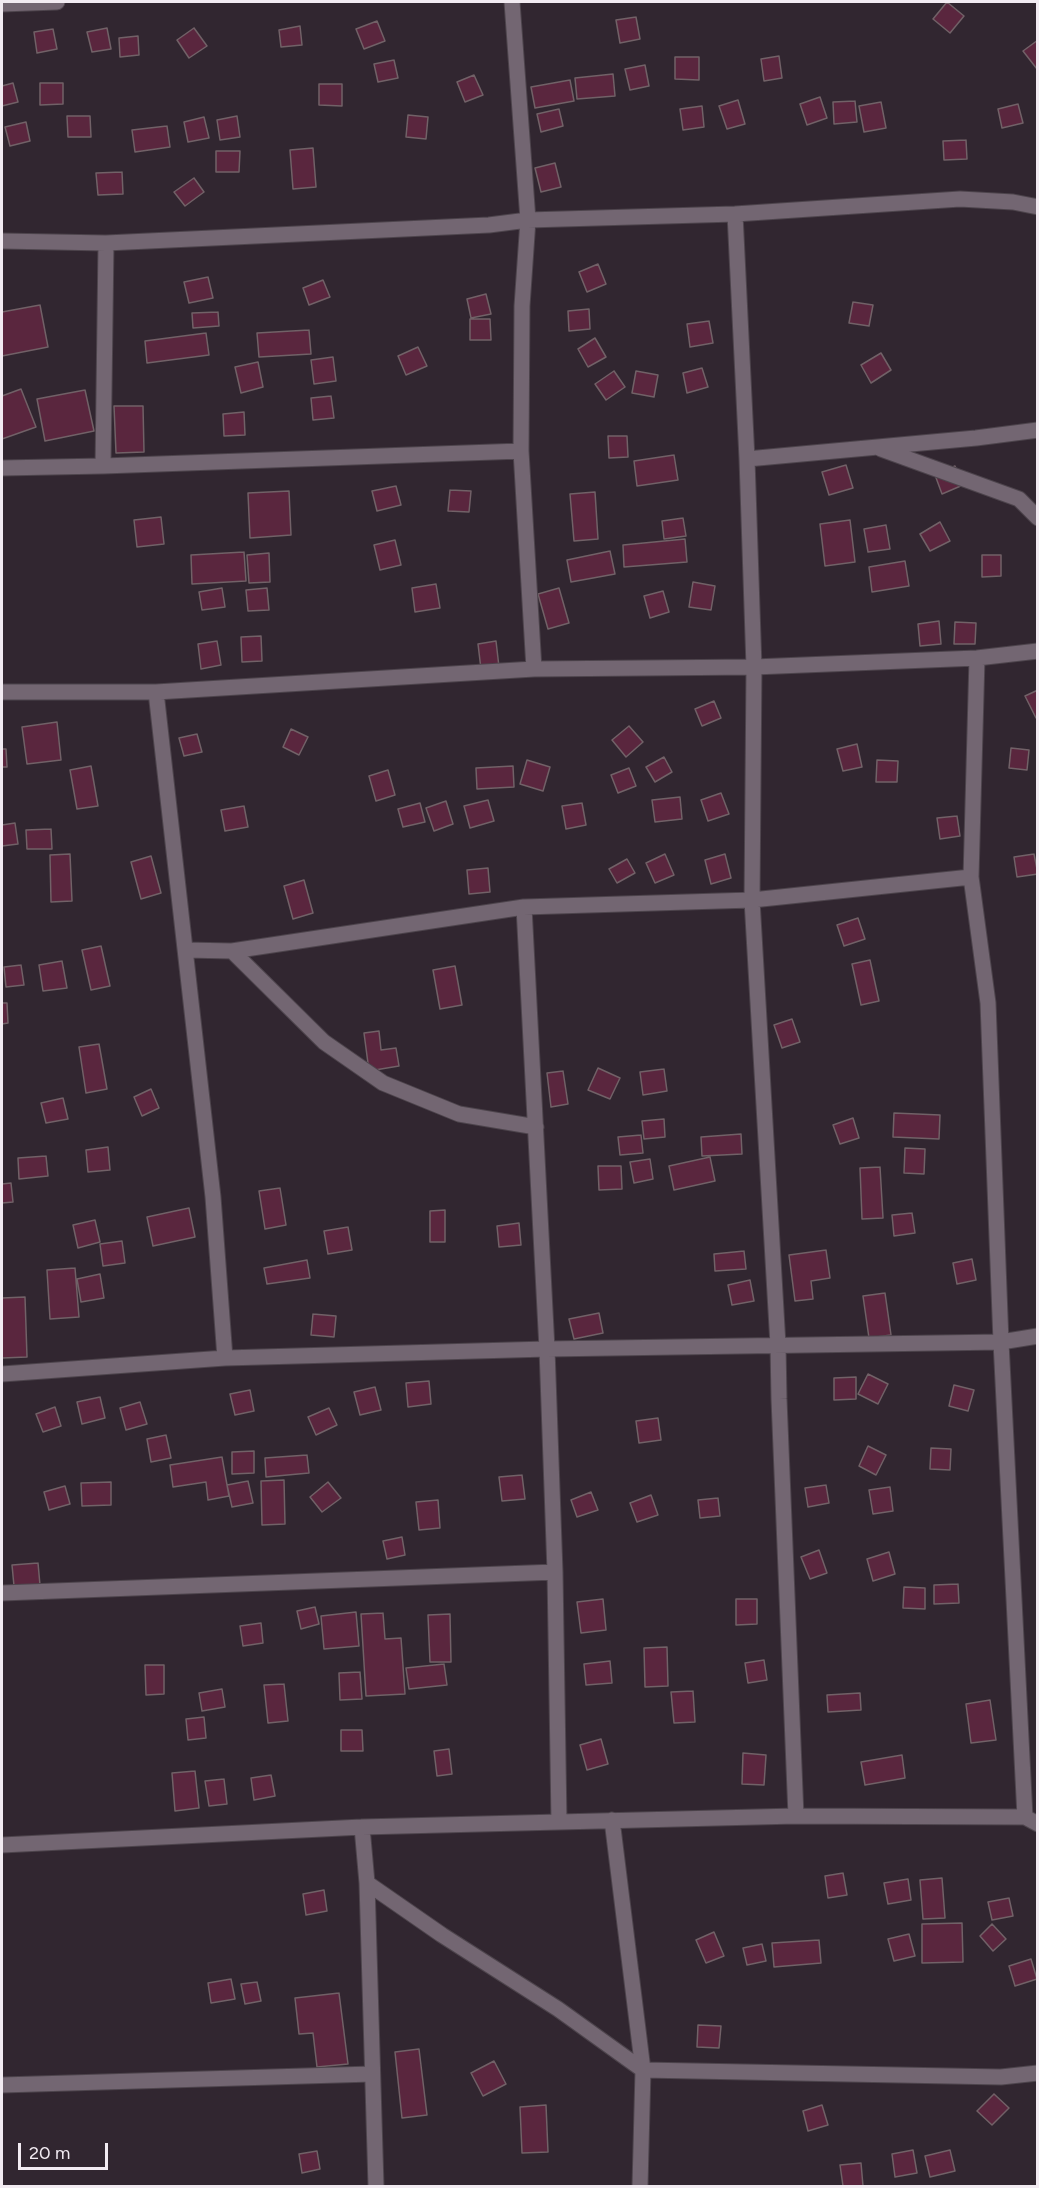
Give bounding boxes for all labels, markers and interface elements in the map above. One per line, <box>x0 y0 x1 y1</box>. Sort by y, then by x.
scale bar <box>21 2131 111 2169</box>
text: 20 m <box>29 2142 70 2164</box>

